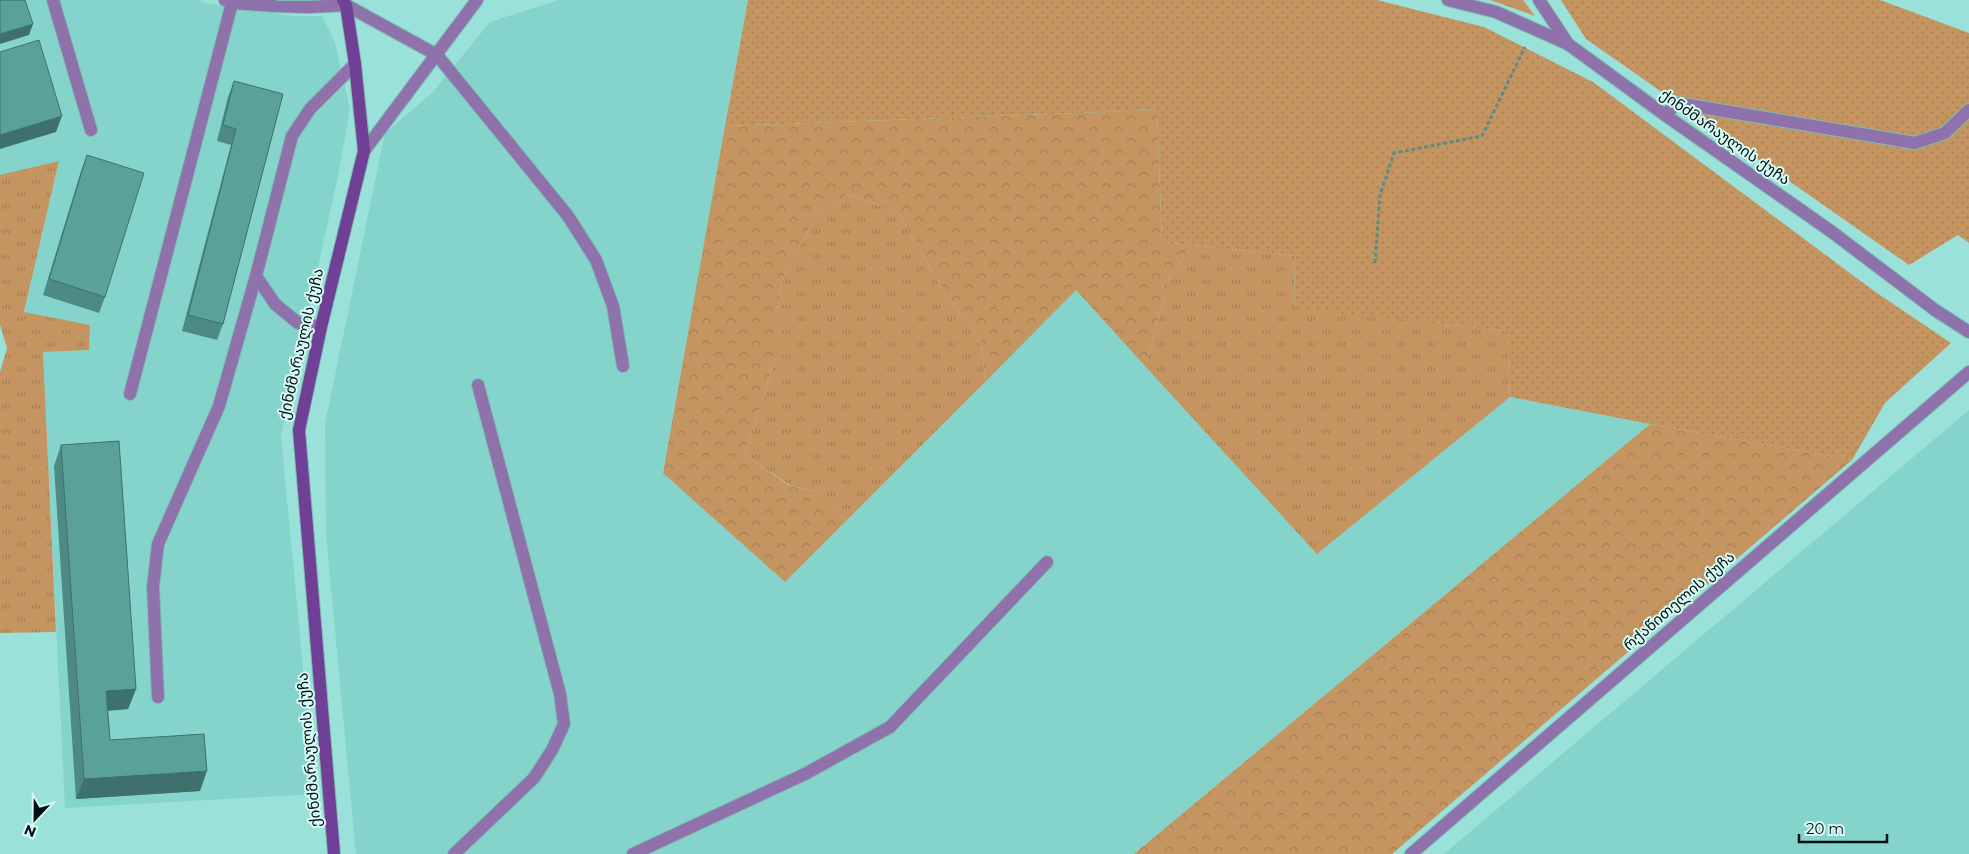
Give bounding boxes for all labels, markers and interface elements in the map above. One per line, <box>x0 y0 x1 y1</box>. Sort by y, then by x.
street label: ქინძმარაულის ქუჩა <box>1656 84 1794 189</box>
street label: ქინძმარაულის ქუჩა <box>274 266 327 421</box>
street label: რქაწითელის ქუჩა <box>1619 547 1738 654</box>
street label: ქინძმარაულის ქუჩა <box>292 672 325 828</box>
north arrow <box>10 794 60 844</box>
scale bar <box>1799 812 1886 844</box>
text: 20 m <box>1806 819 1844 838</box>
text: N <box>22 821 39 842</box>

